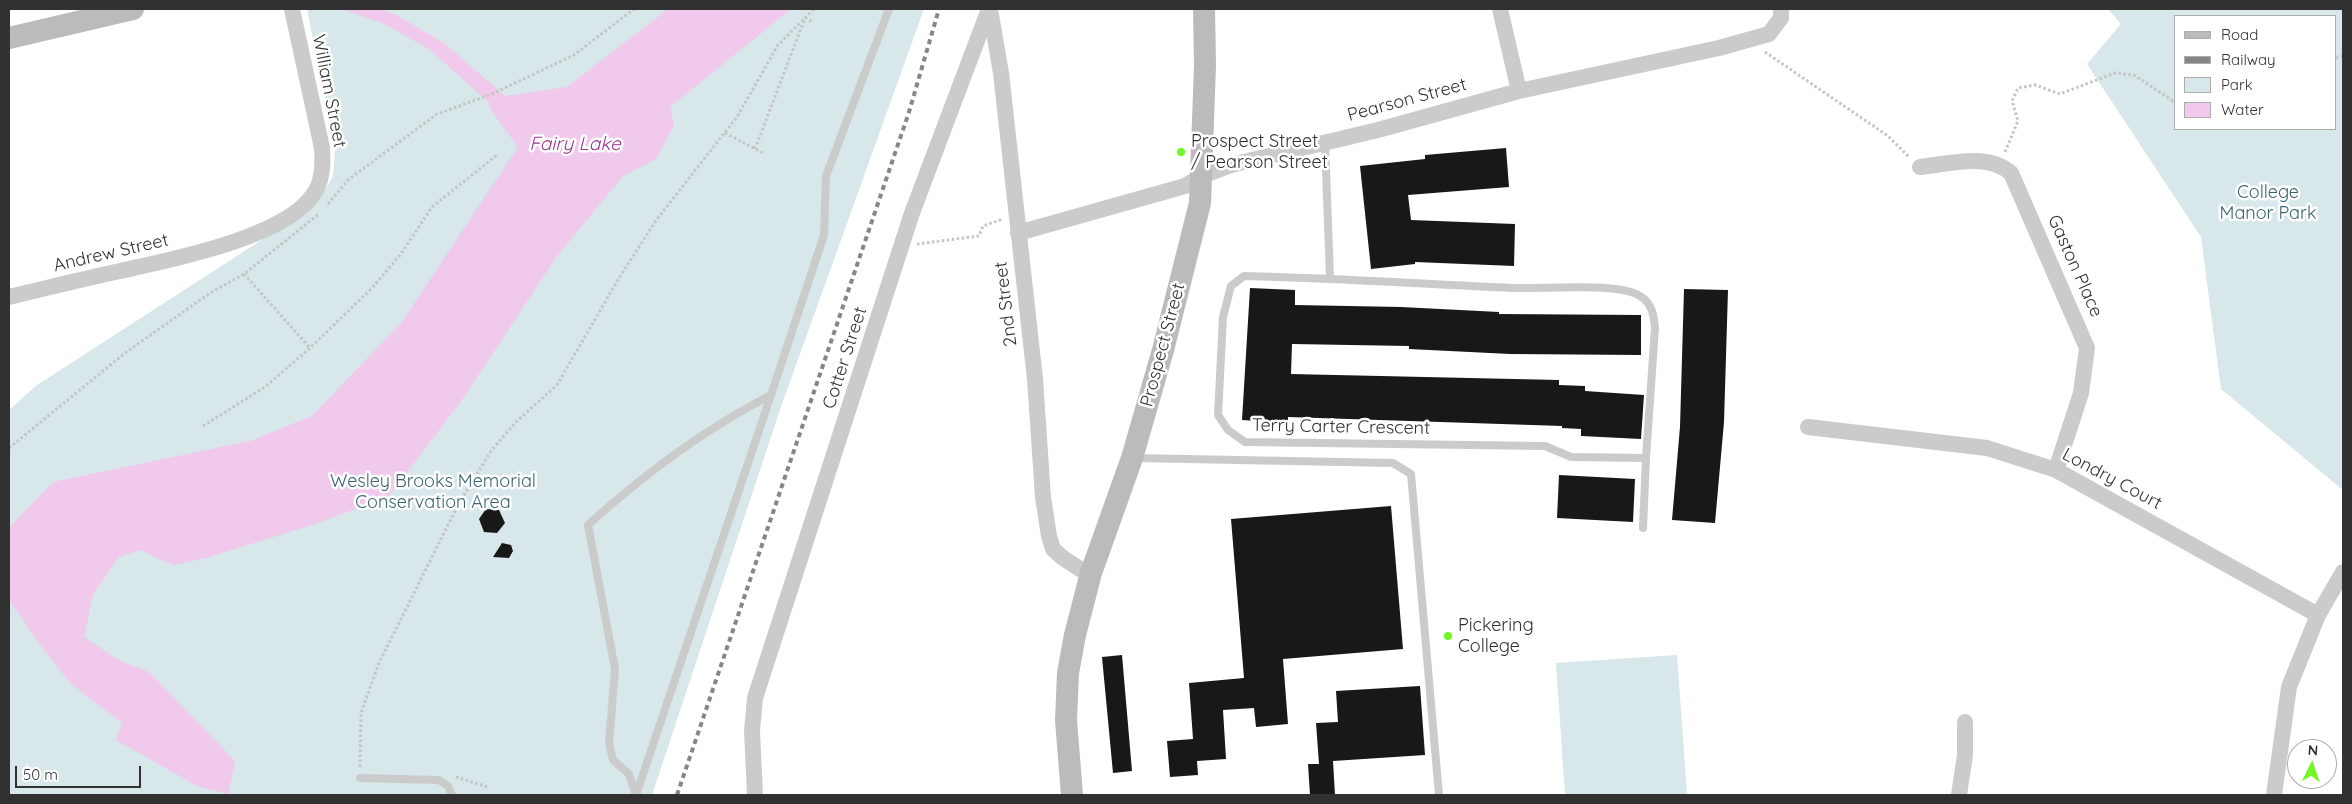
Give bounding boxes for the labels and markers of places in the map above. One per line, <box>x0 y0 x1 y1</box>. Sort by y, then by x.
place label: Prospect Street / Pearson Street <box>1191 131 1328 173</box>
marker: Prospect Street / Pearson Street <box>1175 146 1187 158</box>
place label: Pickering College <box>1458 615 1534 658</box>
marker: Pickering College <box>1442 630 1454 642</box>

